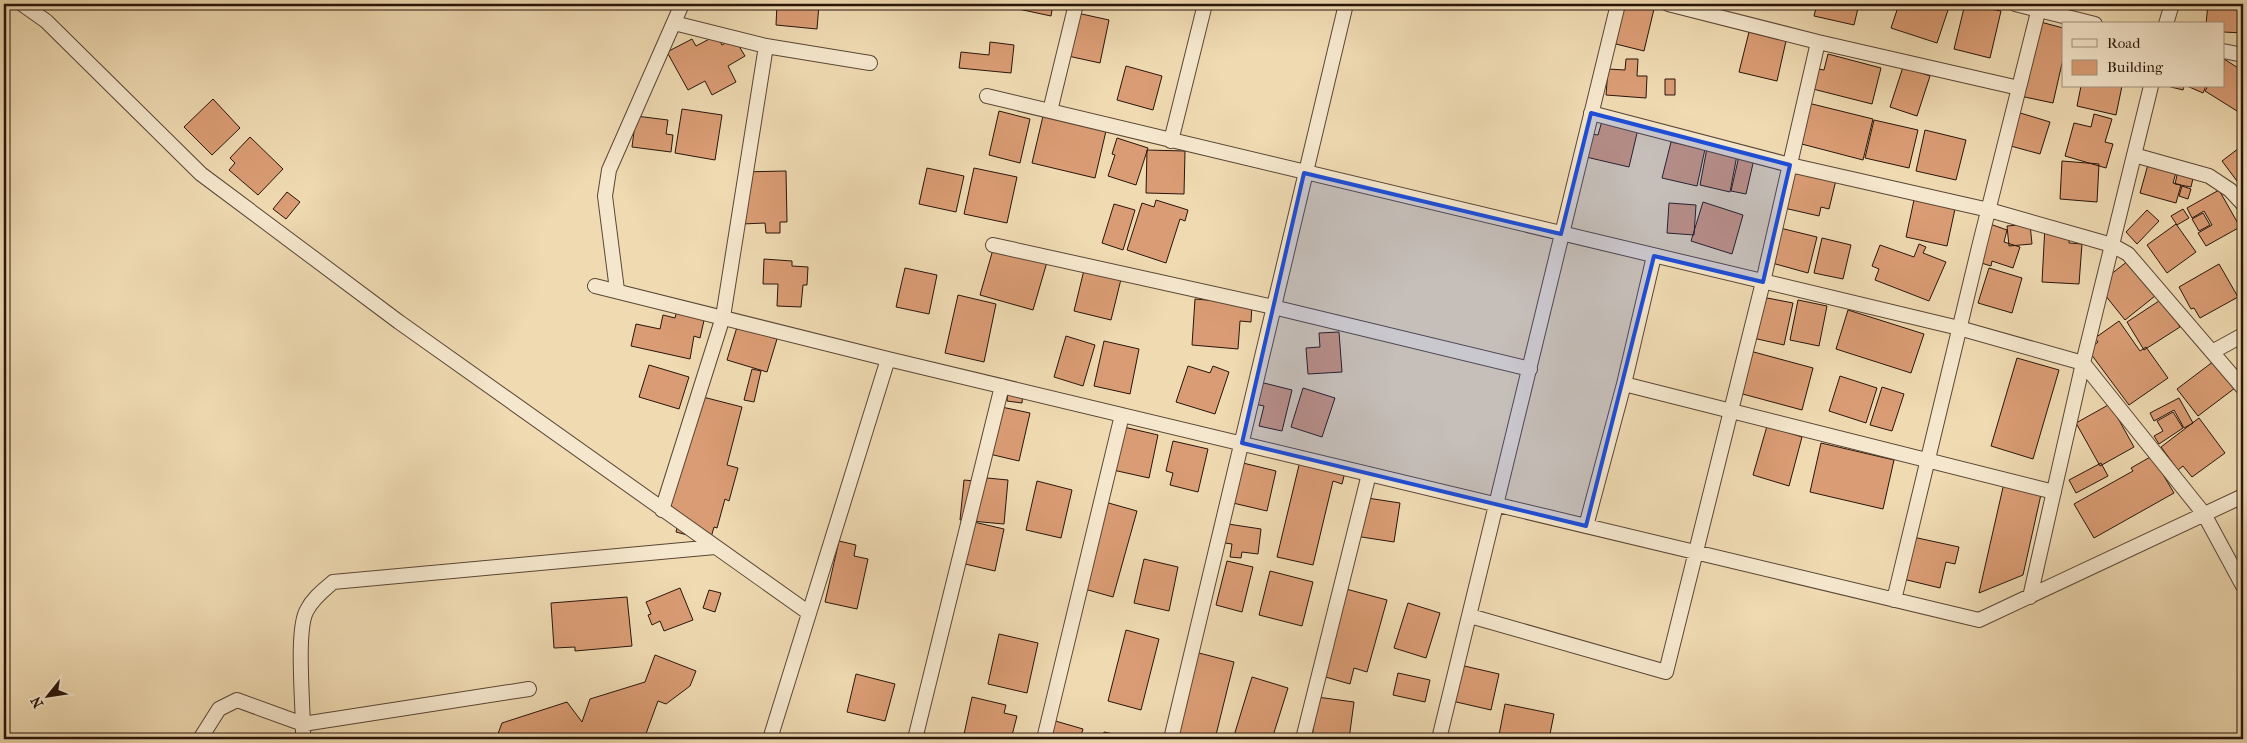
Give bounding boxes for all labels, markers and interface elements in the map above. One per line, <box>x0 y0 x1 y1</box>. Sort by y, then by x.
legend <box>2062 22 2224 88</box>
text: Road <box>2107 34 2141 52</box>
text: Building <box>2107 58 2164 76</box>
north arrow <box>22 670 72 720</box>
text: N <box>27 693 47 711</box>

